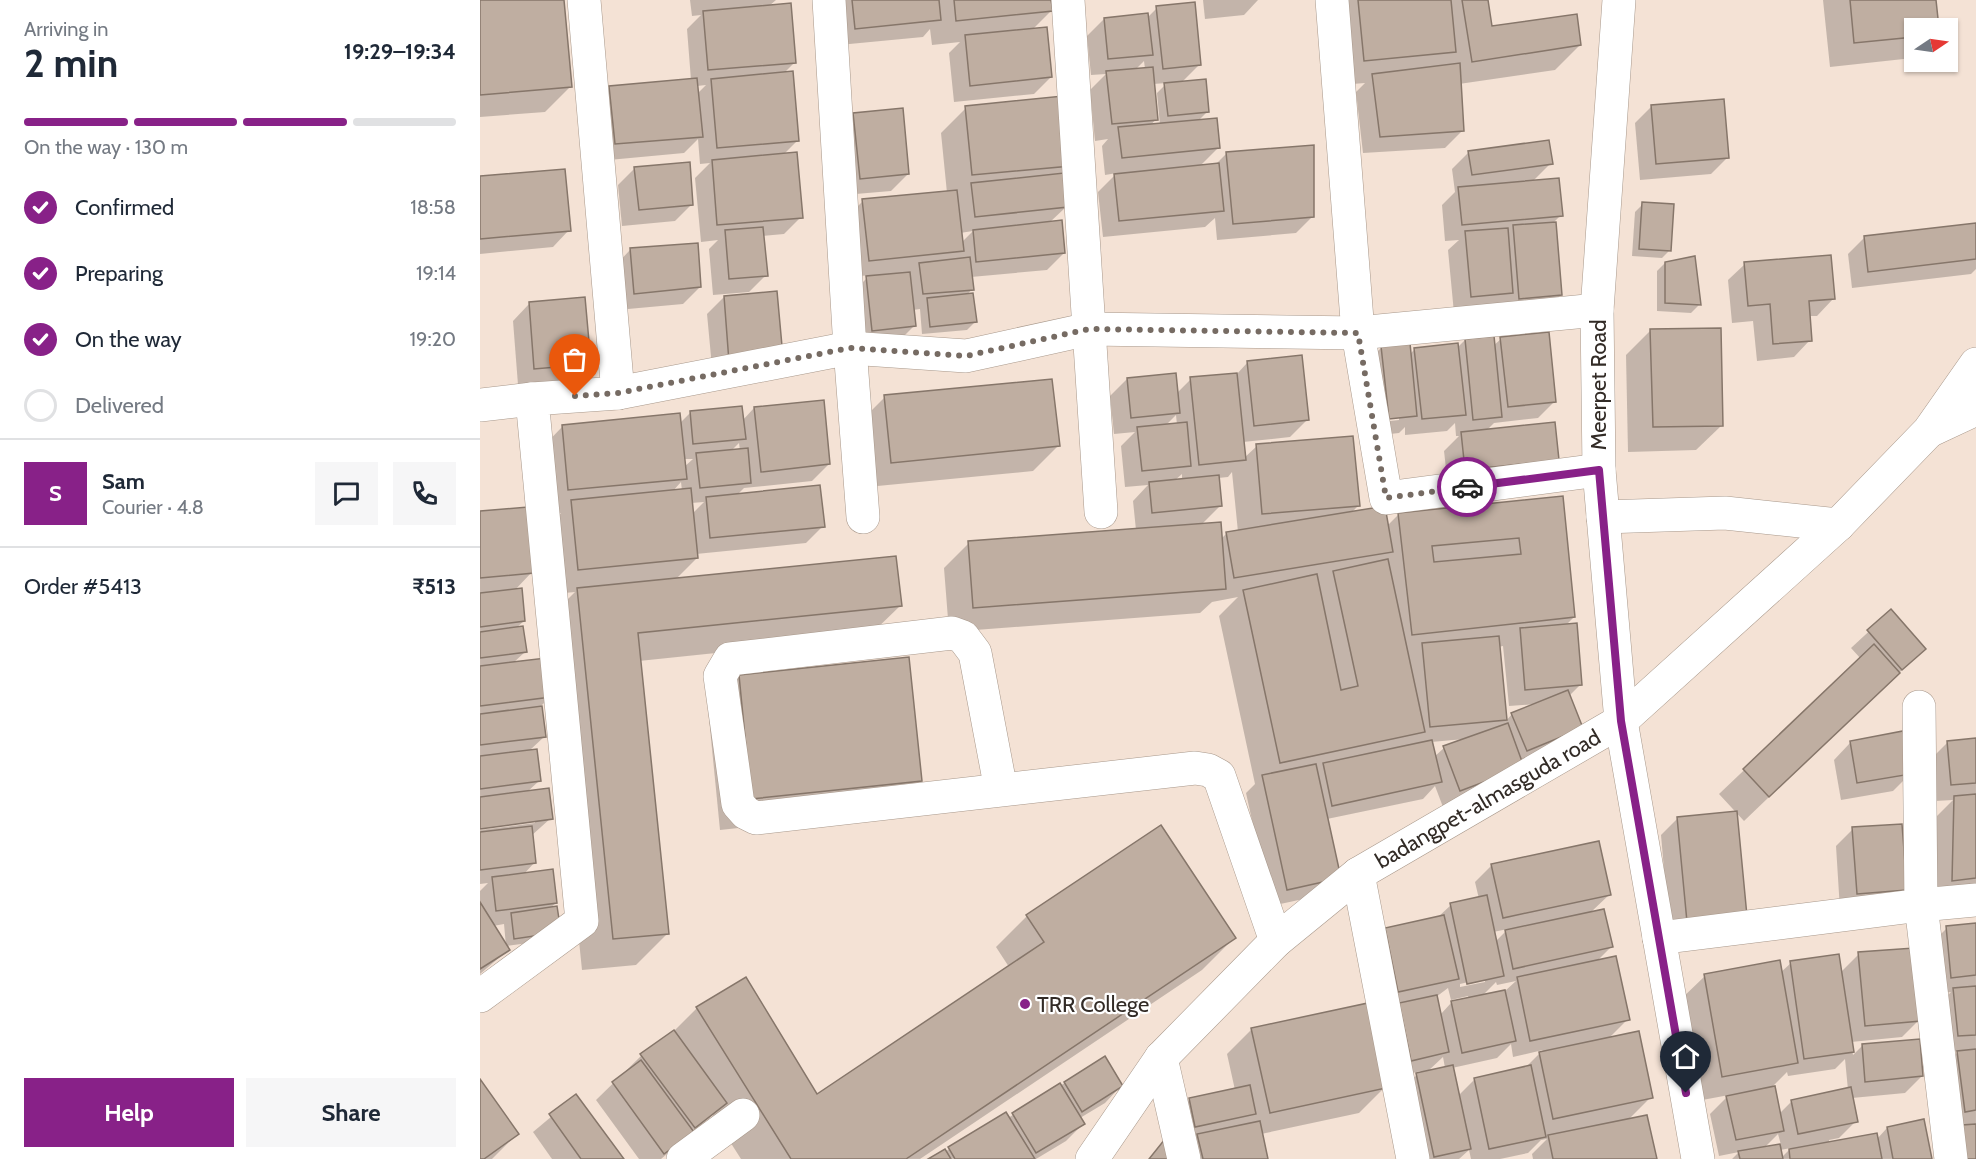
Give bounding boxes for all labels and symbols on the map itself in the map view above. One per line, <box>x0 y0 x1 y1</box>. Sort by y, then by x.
north arrow <box>1904 18 1958 72</box>
street label: Meerpet Road <box>1585 320 1612 450</box>
pin <box>549 334 600 396</box>
courier <box>1437 457 1497 517</box>
street label: badangpet-almasguda road <box>1371 723 1605 875</box>
place label: TRR College <box>1037 991 1149 1018</box>
marker: TRR College <box>1018 997 1032 1011</box>
pin <box>1660 1031 1711 1093</box>

